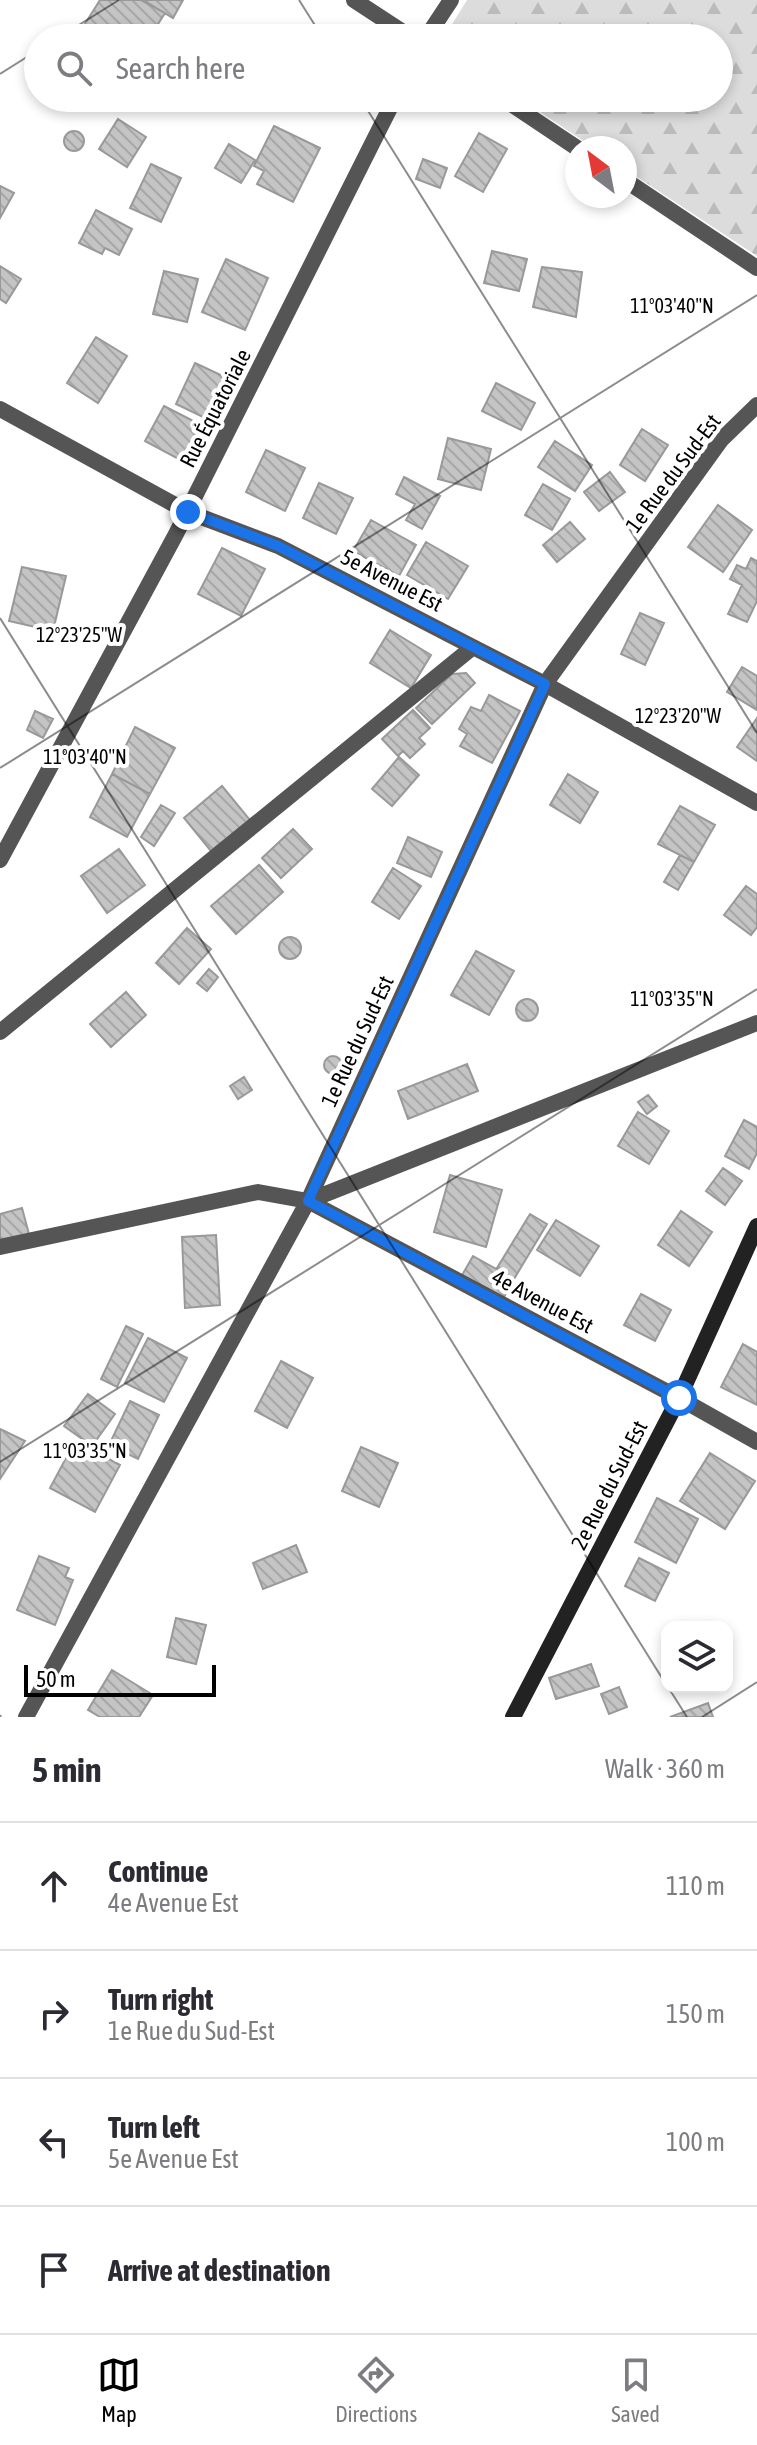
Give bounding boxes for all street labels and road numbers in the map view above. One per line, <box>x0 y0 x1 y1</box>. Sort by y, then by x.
street label: Rue Équatoriale <box>174 345 256 471</box>
street label: 1e Rue du Sud-Est <box>620 409 726 537</box>
street label: 5e Avenue Est <box>337 543 447 617</box>
street label: 1e Rue du Sud-Est <box>315 971 399 1111</box>
street label: 4e Avenue Est <box>488 1264 598 1338</box>
street label: 2e Rue du Sud-Est <box>565 1416 653 1554</box>

